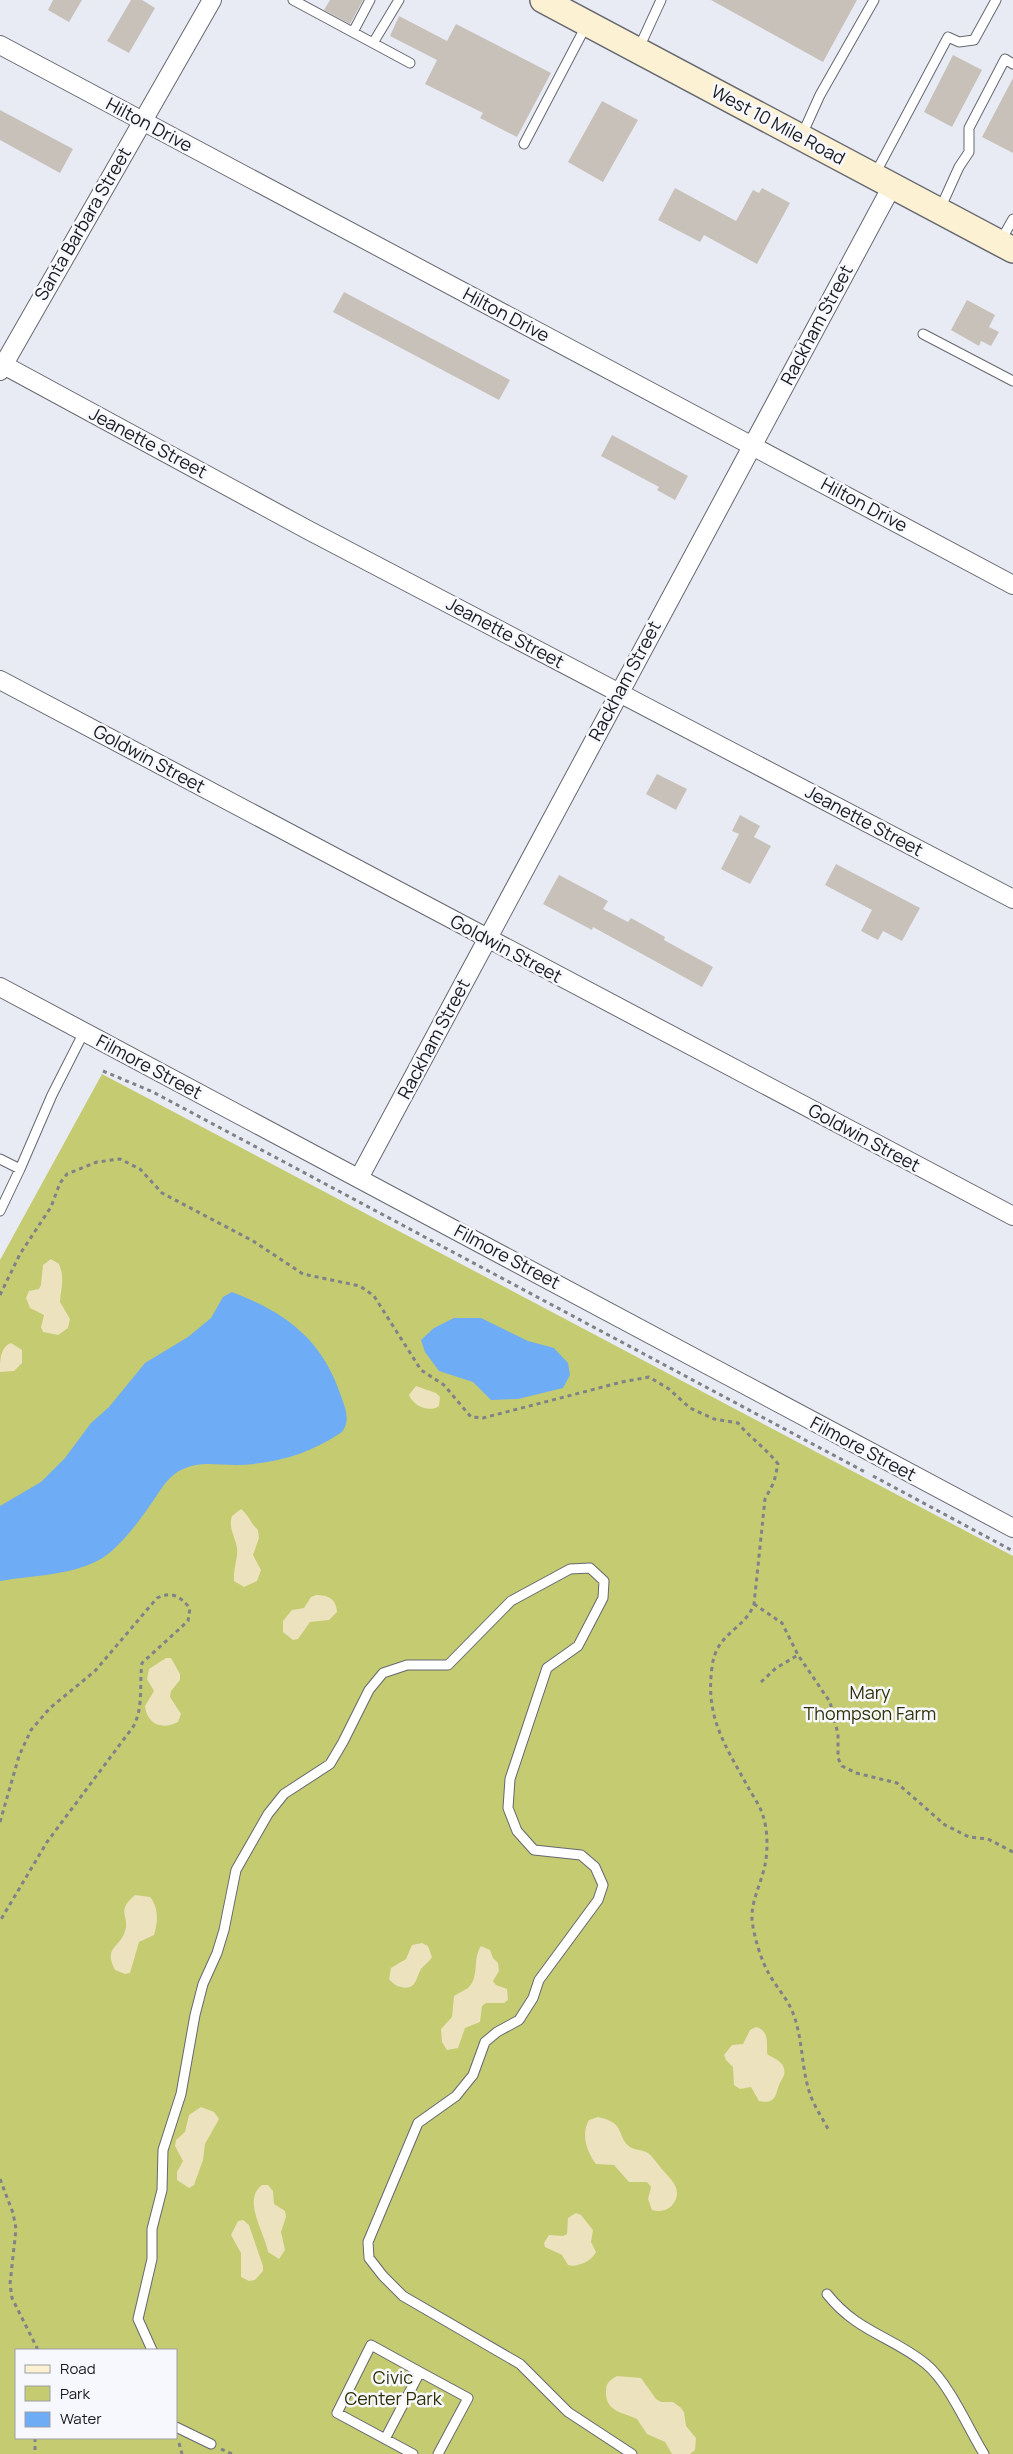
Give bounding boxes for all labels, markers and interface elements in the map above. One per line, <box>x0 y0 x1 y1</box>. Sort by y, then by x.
street label: West 10 Mile Road <box>707 79 850 170</box>
street label: Hilton Drive <box>102 91 197 157</box>
street label: Santa Barbara Street <box>28 142 136 305</box>
street label: Rackham Street <box>774 260 858 389</box>
street label: Hilton Drive <box>459 281 554 347</box>
street label: Jeanette Street <box>85 401 212 483</box>
street label: Hilton Drive <box>817 471 912 537</box>
street label: Jeanette Street <box>442 591 569 673</box>
street label: Rackham Street <box>582 616 666 745</box>
street label: Goldwin Street <box>89 719 210 798</box>
street label: Jeanette Street <box>801 779 928 861</box>
street label: Goldwin Street <box>446 909 567 988</box>
street label: Rackham Street <box>391 974 475 1103</box>
street label: Filmore Street <box>92 1028 207 1104</box>
street label: Goldwin Street <box>804 1098 925 1177</box>
street label: Filmore Street <box>450 1218 565 1294</box>
street label: Filmore Street <box>806 1410 921 1486</box>
park label: Mary Thompson Farm <box>804 1680 936 1725</box>
legend <box>15 2349 178 2439</box>
text: Road <box>60 2358 96 2379</box>
park label: Civic Center Park <box>344 2365 443 2410</box>
text: Park <box>60 2383 90 2404</box>
text: Water <box>60 2408 102 2429</box>

